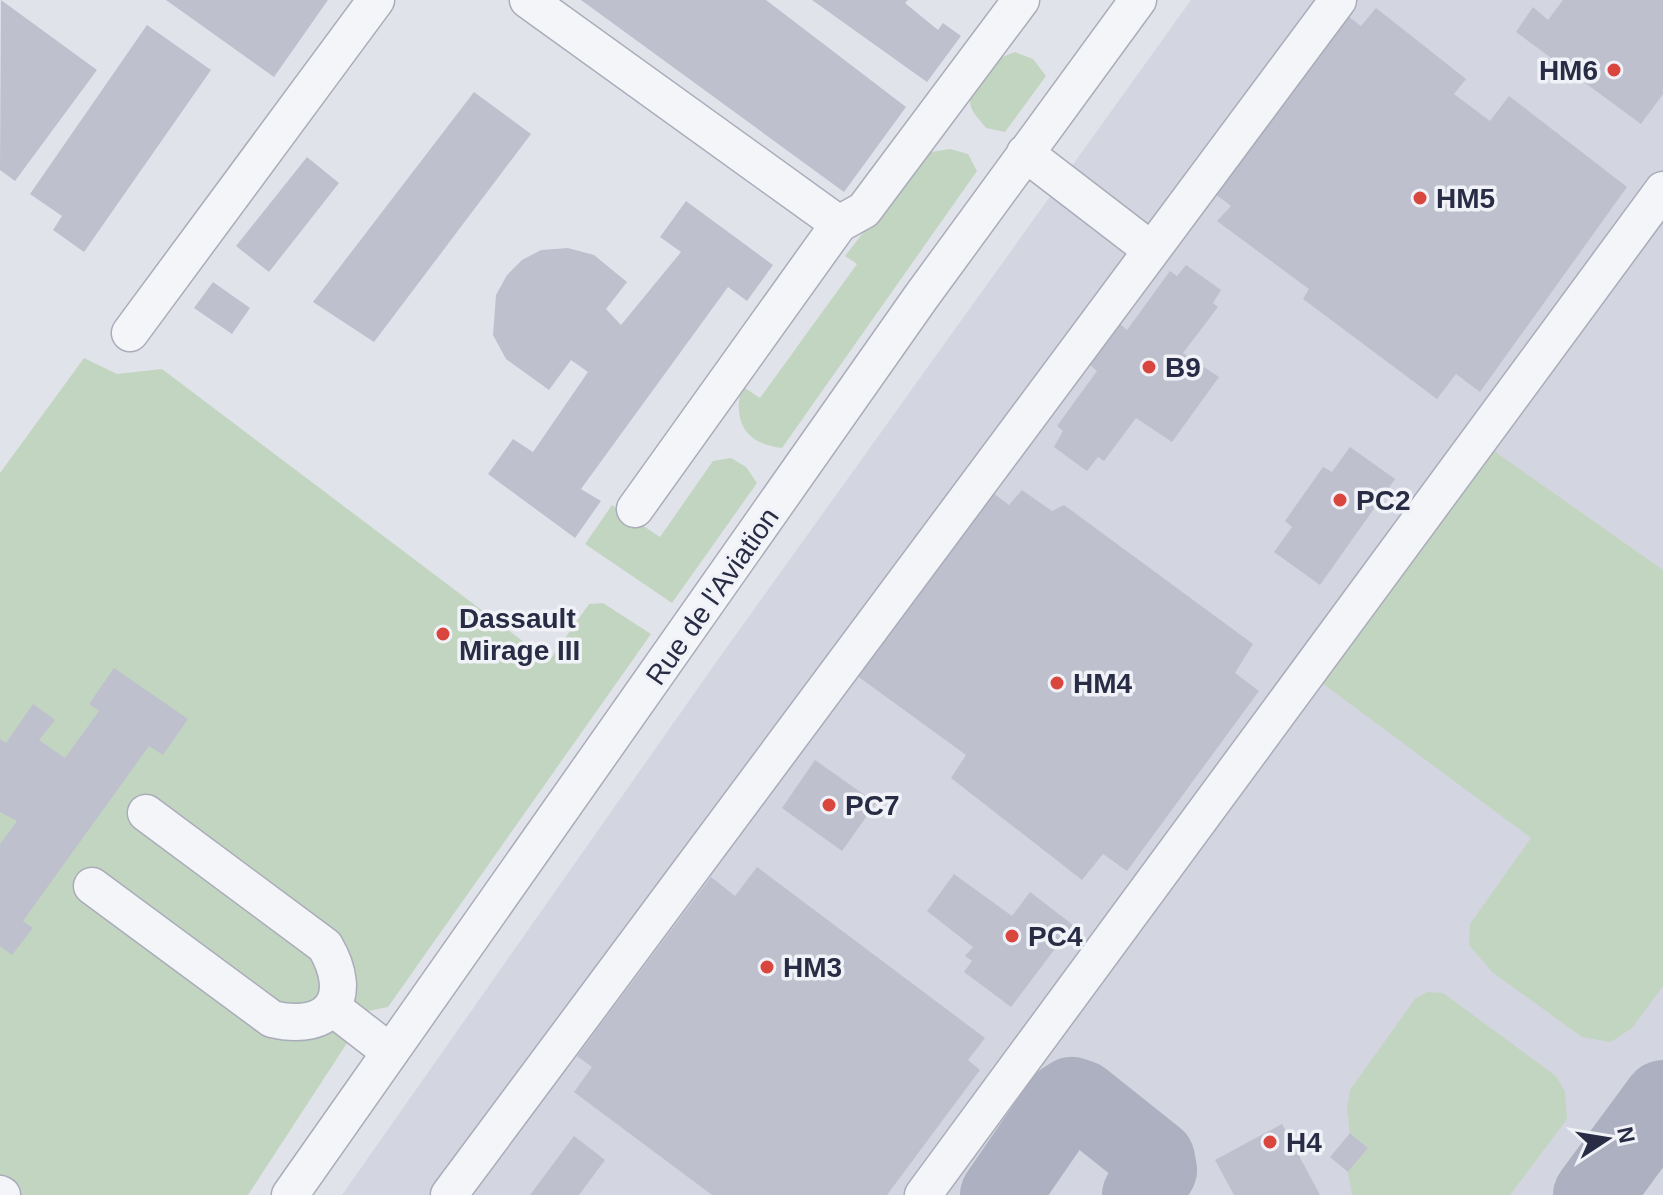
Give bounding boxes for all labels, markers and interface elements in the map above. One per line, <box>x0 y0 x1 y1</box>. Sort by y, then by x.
place label: HM6 <box>1539 55 1598 86</box>
marker: HM6 <box>1605 61 1623 79</box>
place label: HM5 <box>1436 183 1495 214</box>
marker: HM5 <box>1411 189 1429 207</box>
place label: B9 <box>1165 352 1201 383</box>
marker: B9 <box>1140 358 1158 376</box>
place label: PC2 <box>1356 485 1410 516</box>
marker: PC2 <box>1331 491 1349 509</box>
street label: Rue de l'Aviation <box>640 502 785 691</box>
place label: Dassault Mirage III <box>459 603 580 666</box>
marker: Dassault Mirage III <box>434 625 452 643</box>
place label: HM4 <box>1073 668 1133 699</box>
marker: HM4 <box>1048 674 1066 692</box>
place label: PC7 <box>845 790 899 821</box>
marker: PC7 <box>820 796 838 814</box>
place label: PC4 <box>1028 921 1083 952</box>
marker: PC4 <box>1003 927 1021 945</box>
place label: HM3 <box>783 952 842 983</box>
marker: HM3 <box>758 958 776 976</box>
north arrow <box>1567 1099 1647 1179</box>
text: N <box>1612 1125 1640 1145</box>
place label: H4 <box>1286 1127 1322 1158</box>
marker: H4 <box>1261 1133 1279 1151</box>

